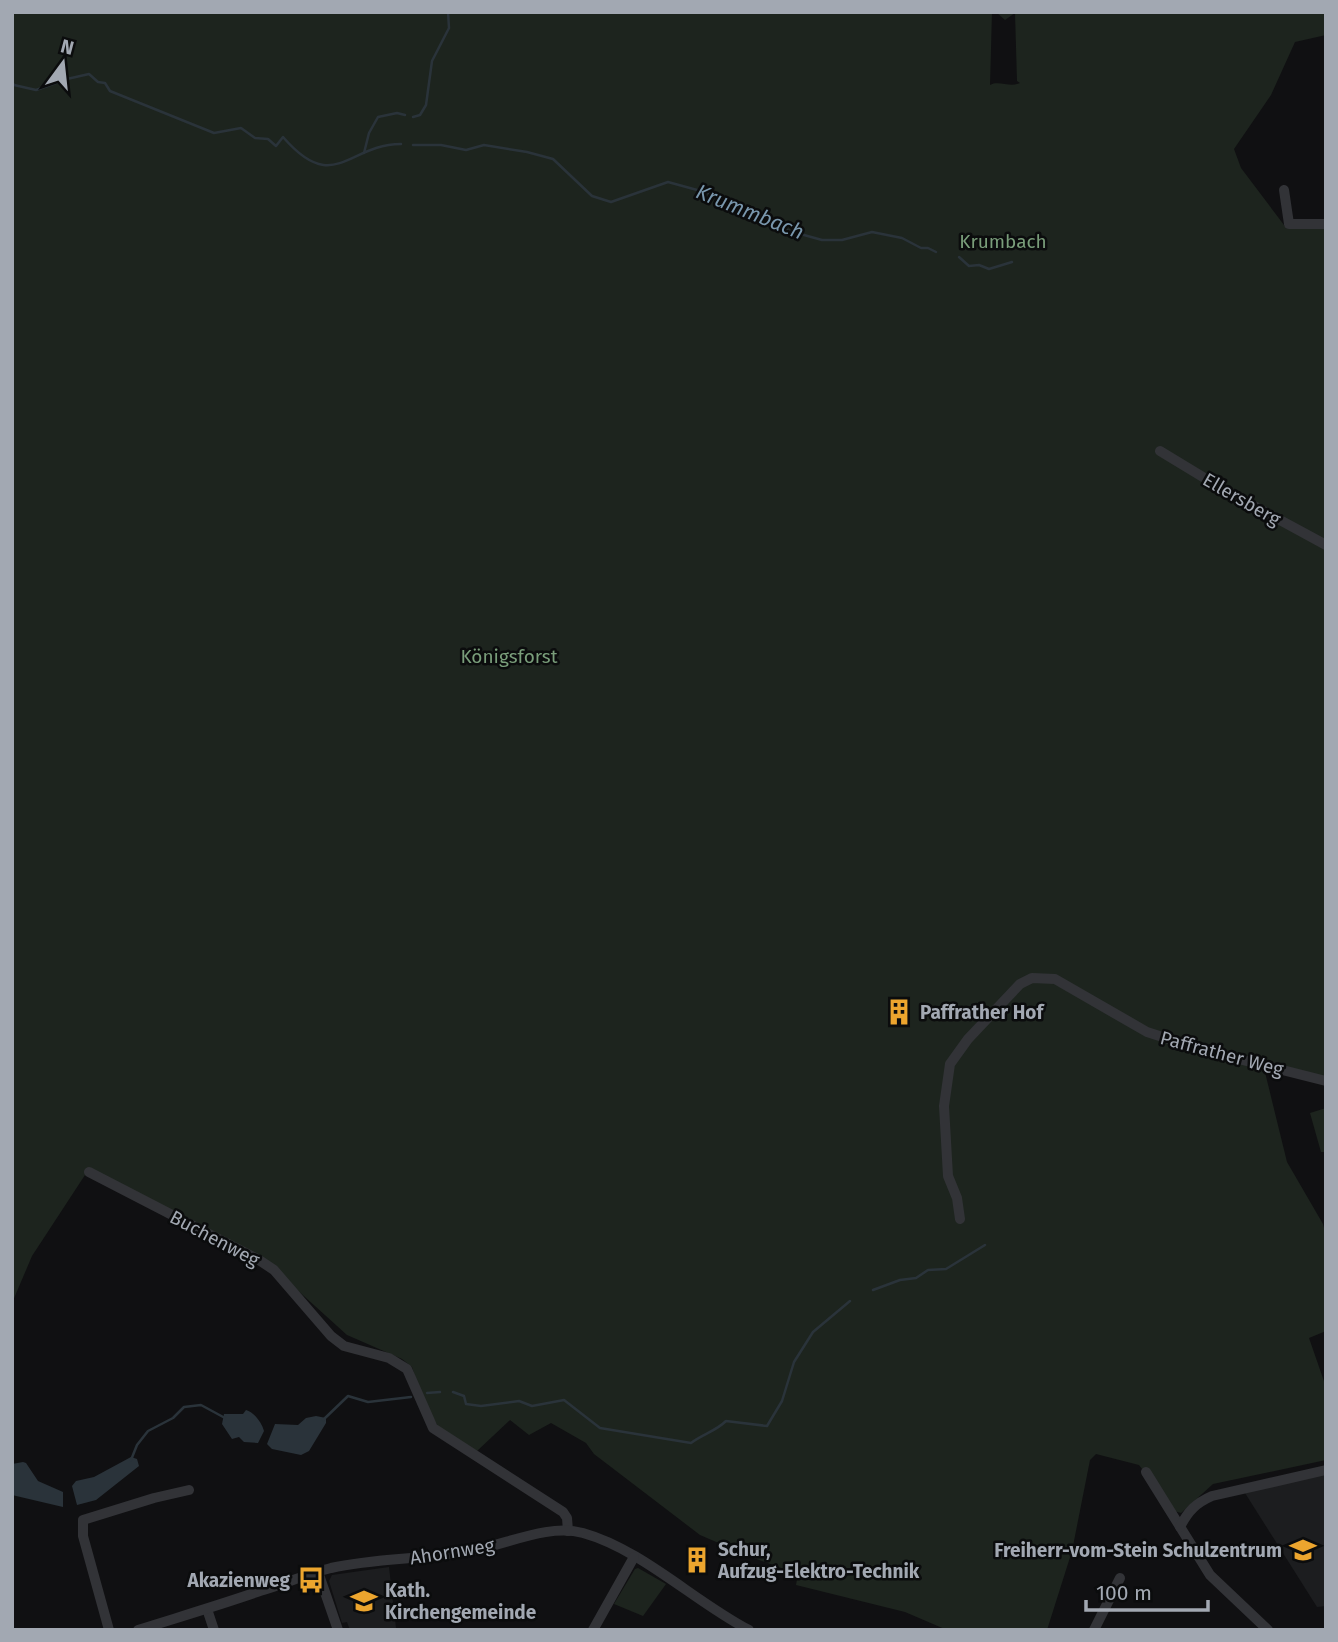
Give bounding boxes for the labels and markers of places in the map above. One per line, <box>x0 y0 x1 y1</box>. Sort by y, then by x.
building icon: Paffrather Hof <box>884 997 914 1027</box>
place label: Paffrather Hof <box>920 1001 1045 1024</box>
school or university icon: Freiherr-vom-Stein Schulzentrum <box>1288 1535 1318 1565</box>
place label: Schur, Aufzug-Elektro-Technik <box>717 1538 920 1583</box>
place label: Freiherr-vom-Stein Schulzentrum <box>994 1539 1282 1562</box>
building icon: Schur, Aufzug-Elektro-Technik <box>682 1545 712 1575</box>
bus stop icon: Akazienweg <box>296 1565 326 1595</box>
place label: Akazienweg <box>186 1569 291 1592</box>
place label: Kath. Kirchengemeinde <box>385 1579 536 1624</box>
school or university icon: Kath. Kirchengemeinde <box>349 1586 379 1616</box>

